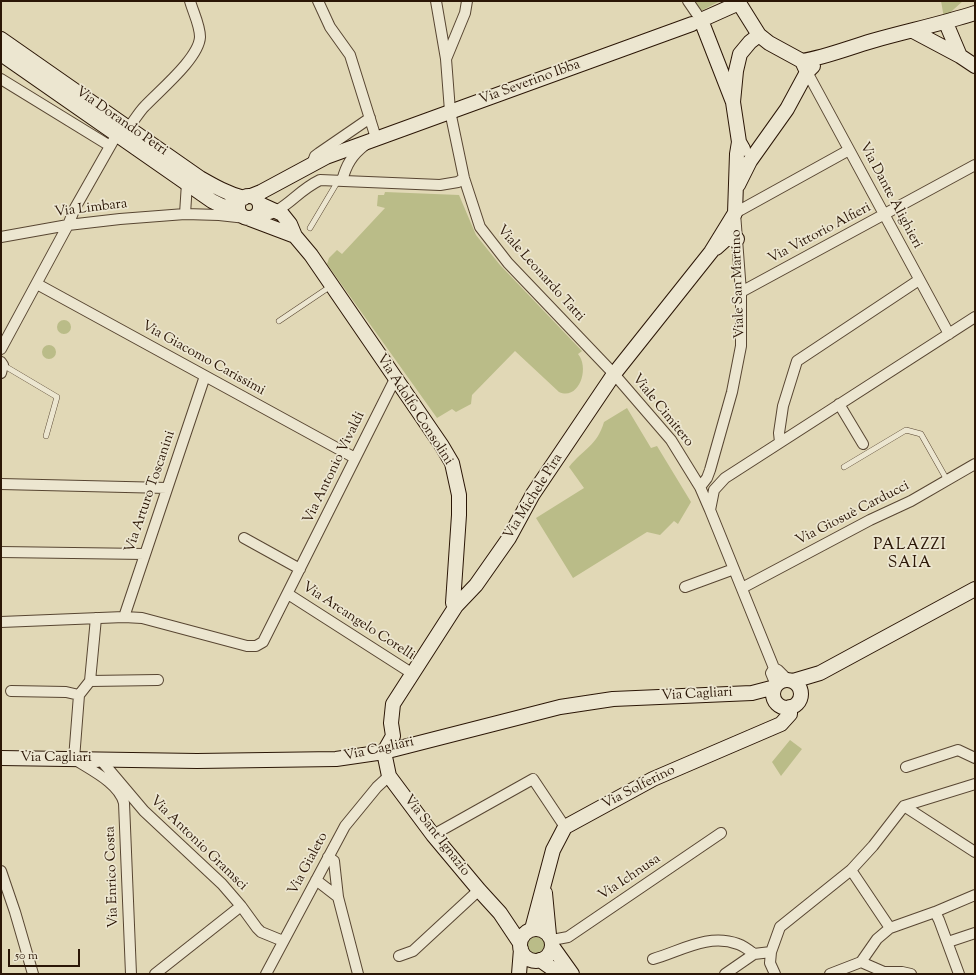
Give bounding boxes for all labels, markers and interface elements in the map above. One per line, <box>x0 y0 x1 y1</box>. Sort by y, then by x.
street label: Via Severino Ibba <box>477 57 583 109</box>
street label: Via Dorando Petri <box>72 84 170 160</box>
street label: Via Dante Alighieri <box>855 140 925 252</box>
street label: Via Limbara <box>54 196 128 222</box>
street label: Via Vittorio Alfieri <box>766 200 874 268</box>
street label: Viale Leonardo Tatti <box>492 223 588 325</box>
street label: Viale San Martino <box>729 229 749 339</box>
street label: Via Giacomo Carissimi <box>138 318 268 400</box>
street label: Via Adolfo Consolini <box>372 351 456 469</box>
street label: Viale Cimitero <box>627 371 697 451</box>
street label: Via Antonio Vivaldi <box>301 409 369 527</box>
street label: Via Arturo Toscanini <box>122 429 180 555</box>
street label: Via Michele Pira <box>501 451 567 543</box>
street label: Via Giosuè Carducci <box>793 478 913 550</box>
district label: PALAZZI SAIA <box>873 536 947 574</box>
street label: Via Arcangelo Corelli <box>299 579 417 665</box>
street label: Via Cagliari <box>661 685 733 705</box>
street label: Via Cagliari <box>342 734 416 766</box>
street label: Via Cagliari <box>20 751 92 767</box>
street label: Via Solferino <box>600 762 678 814</box>
street label: Via Sant'Ignazio <box>399 792 473 880</box>
street label: Via Antonio Gramsci <box>146 793 250 895</box>
street label: Via Enrico Costa <box>103 826 123 928</box>
street label: Via Gialeto <box>286 830 332 898</box>
street label: Via Ichnusa <box>596 851 664 905</box>
scale bar <box>10 941 82 967</box>
text: 50 m <box>15 947 38 965</box>

